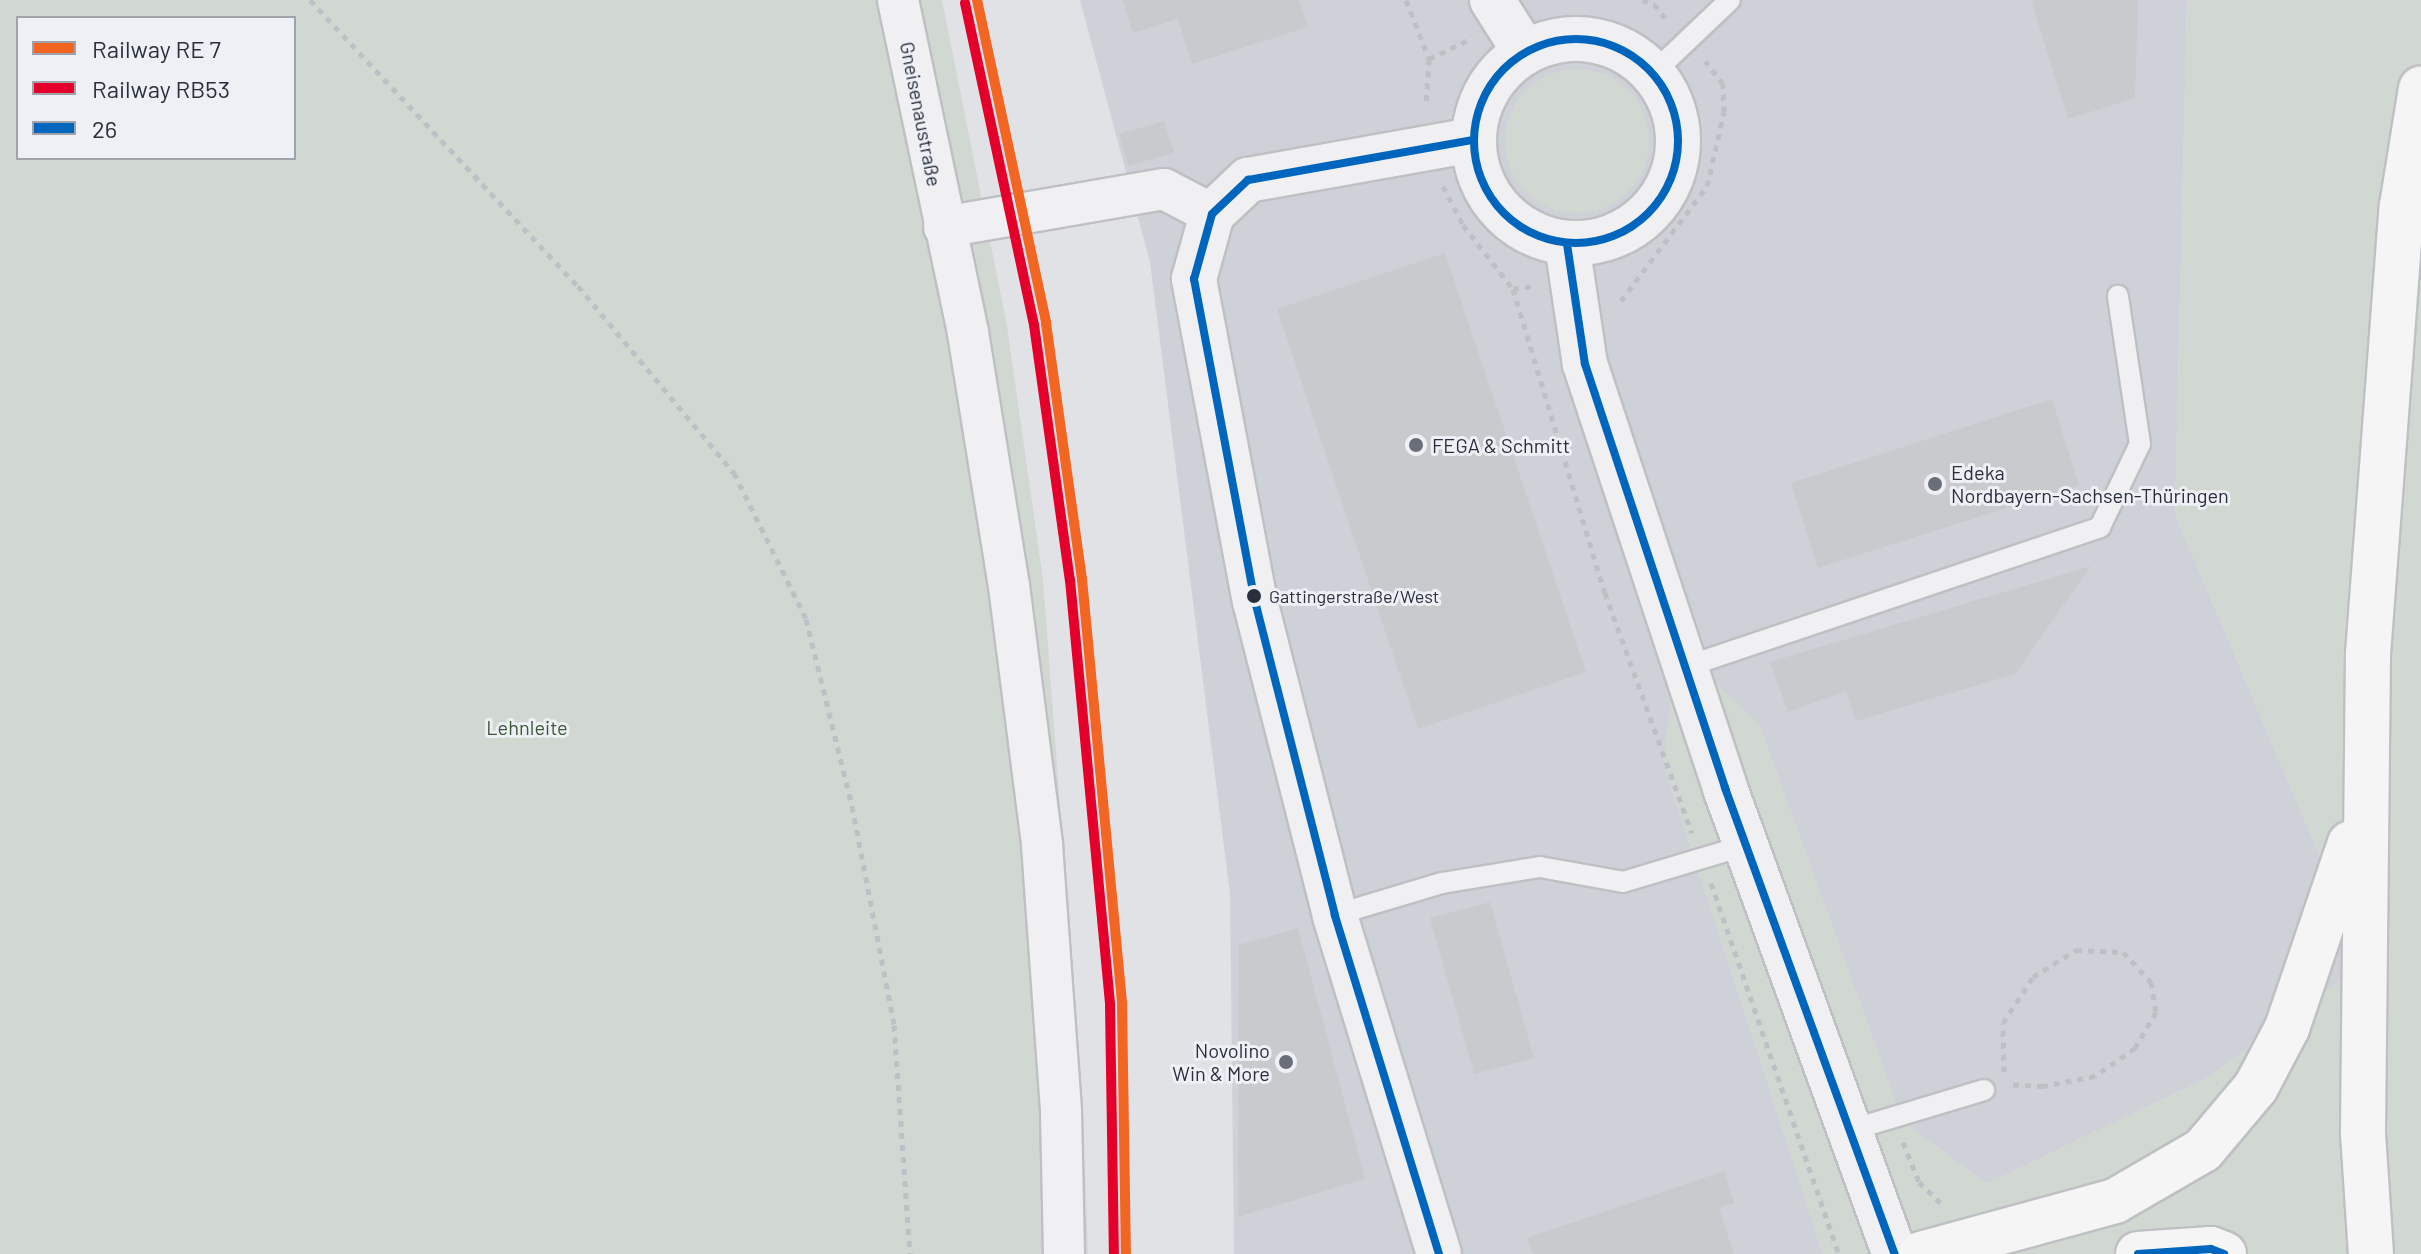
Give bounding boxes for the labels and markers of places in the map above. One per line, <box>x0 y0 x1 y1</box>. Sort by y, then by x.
place label: FEGA & Schmitt <box>1432 433 1570 457</box>
marker: FEGA & Schmitt <box>1407 436 1425 454</box>
place label: Edeka Nordbayern-Sachsen-Thüringen <box>1951 460 2229 507</box>
marker: Edeka Nordbayern-Sachsen-Thüringen <box>1926 475 1944 493</box>
place label: Gattingerstraße/West <box>1269 585 1439 607</box>
marker: Gattingerstraße/West <box>1246 588 1262 604</box>
place label: Novolino Win & More <box>1172 1038 1270 1085</box>
marker: Novolino Win & More <box>1277 1053 1295 1071</box>

